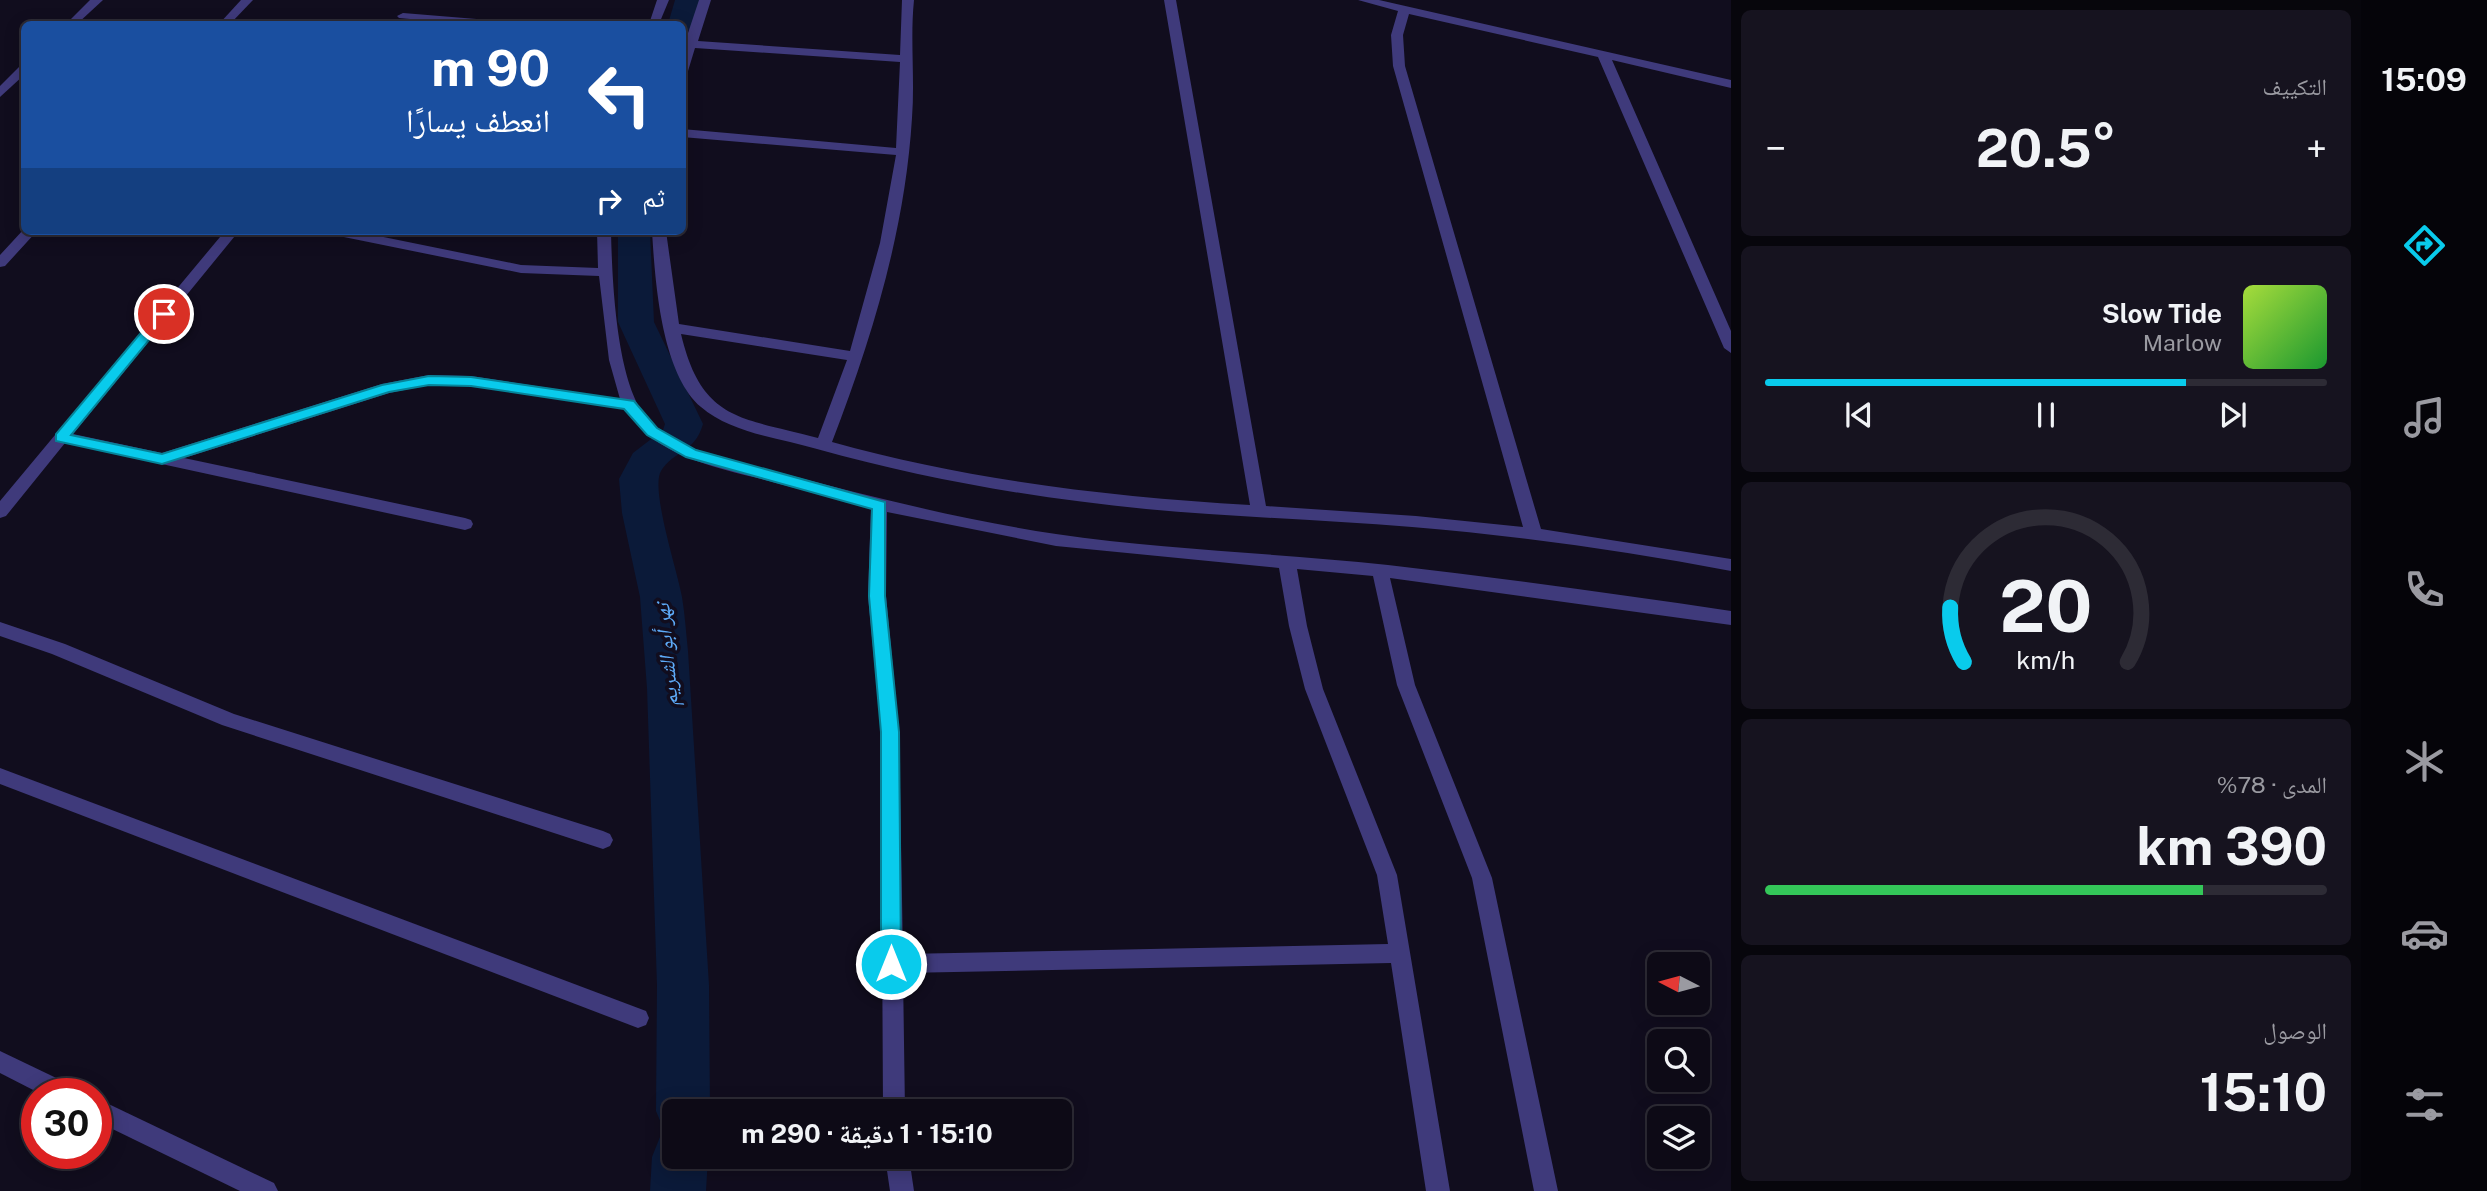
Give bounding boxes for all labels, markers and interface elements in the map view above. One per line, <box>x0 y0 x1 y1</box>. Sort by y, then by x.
text: 90 m <box>431 39 550 97</box>
icon: left <box>574 49 665 140</box>
text: 15:09 <box>2381 61 2467 98</box>
text: التكييف <box>2262 73 2327 100</box>
text: انعطف يسارًا <box>406 102 550 139</box>
text: 20.5° <box>1976 118 2116 179</box>
text: − <box>1765 126 1786 171</box>
text: + <box>2306 126 2327 171</box>
icon: right <box>590 182 628 220</box>
text: ثم <box>642 182 665 213</box>
icon: directions <box>2400 221 2449 270</box>
pin <box>134 284 194 344</box>
icon: arrive <box>145 295 183 333</box>
text: Slow Tide <box>2102 298 2222 329</box>
text: Marlow <box>2143 329 2222 356</box>
icon: music <box>2400 393 2449 442</box>
icon: previous <box>1840 396 1878 434</box>
icon: pause <box>2027 396 2065 434</box>
icon: next <box>2214 396 2252 434</box>
text: 20 <box>1999 563 2093 648</box>
icon: phone <box>2400 565 2449 614</box>
water label: نهر أبو الشريم <box>649 599 685 708</box>
text: km/h <box>2017 644 2075 674</box>
icon: climate <box>2400 737 2449 786</box>
text: المدى · 78% <box>2217 771 2327 798</box>
text: 390 km <box>2137 816 2327 877</box>
icon: car <box>2400 909 2449 958</box>
position arrow <box>854 927 928 1001</box>
north arrow <box>1647 952 1710 1015</box>
map controls <box>1647 952 1710 1169</box>
text: الوصول <box>2263 1017 2327 1044</box>
button: search <box>1647 1029 1710 1092</box>
text: 15:10 <box>2200 1062 2327 1123</box>
speed limit sign: 30 <box>21 1078 112 1169</box>
icon: filters <box>2400 1080 2449 1129</box>
button: layers <box>1647 1106 1710 1169</box>
text: 15:10 · 1 دقيقة · 290 m <box>741 1118 993 1149</box>

